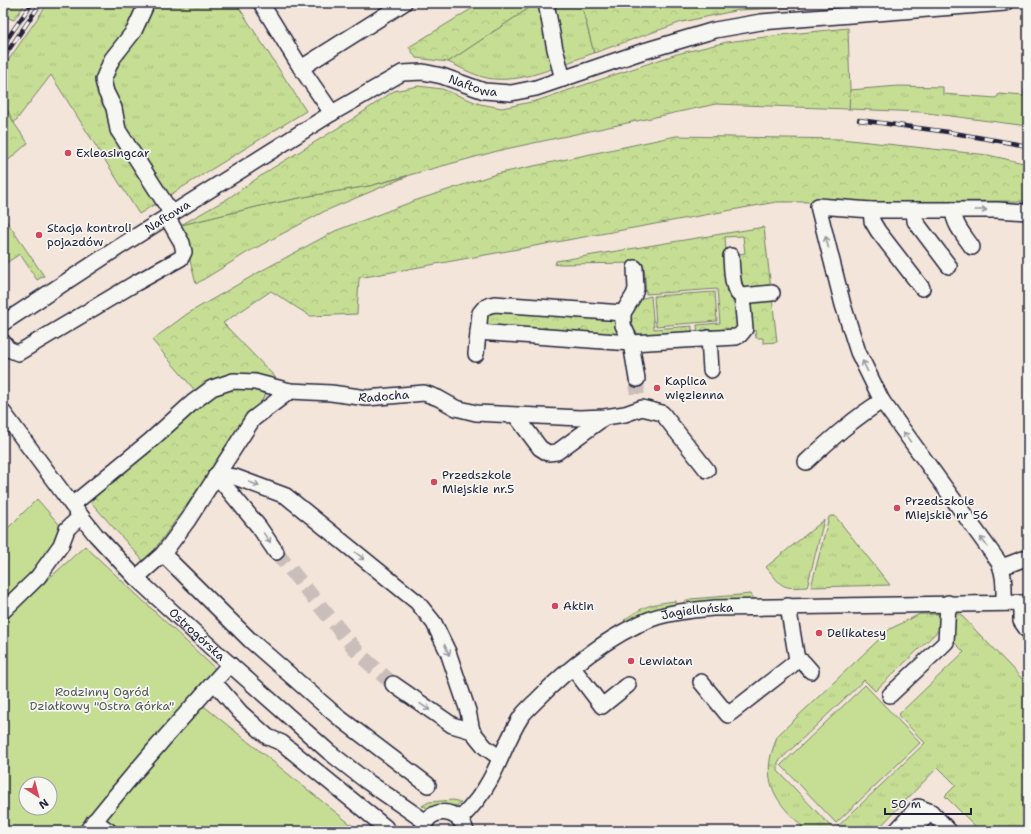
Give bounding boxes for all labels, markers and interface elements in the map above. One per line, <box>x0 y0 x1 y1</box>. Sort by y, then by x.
street label: Naftowa <box>446 71 498 100</box>
place label: Exleasingcar <box>76 145 150 161</box>
marker: Exleasingcar <box>63 148 73 158</box>
street label: Naftowa <box>142 196 194 237</box>
one-way arrow <box>974 206 987 214</box>
place label: Stacja kontroli pojazdów <box>47 220 132 250</box>
marker: Stacja kontroli pojazdów <box>34 230 44 240</box>
one-way arrow <box>823 236 830 249</box>
one-way arrow <box>861 360 868 372</box>
place label: Kaplica więzienna <box>665 373 725 403</box>
marker: Kaplica więzienna <box>652 383 662 393</box>
street label: Radocha <box>357 386 410 406</box>
one-way arrow <box>903 431 911 442</box>
place label: Przedszkole Miejskie nr.5 <box>442 467 514 497</box>
marker: Przedszkole Miejskie nr.5 <box>429 477 439 487</box>
one-way arrow <box>248 480 260 488</box>
place label: Przedszkole Miejskie nr 56 <box>905 493 988 523</box>
marker: Przedszkole Miejskie nr 56 <box>892 503 902 513</box>
one-way arrow <box>263 532 271 543</box>
one-way arrow <box>980 536 988 547</box>
one-way arrow <box>355 552 366 560</box>
place label: Aktin <box>563 598 594 614</box>
street label: Jagiellońska <box>659 600 734 624</box>
marker: Aktin <box>550 601 560 611</box>
street label: Ostrogórska <box>165 604 229 665</box>
place label: Delikatesy <box>827 625 886 641</box>
marker: Delikatesy <box>814 628 824 638</box>
one-way arrow <box>444 644 451 656</box>
place label: Lewiatan <box>639 653 693 669</box>
marker: Lewiatan <box>626 656 636 666</box>
park label: Rodzinny Ogród Działkowy "Ostra Górka" <box>30 684 174 714</box>
one-way arrow <box>419 703 430 711</box>
north arrow <box>18 776 58 816</box>
scale bar <box>885 790 971 816</box>
text: N <box>35 795 52 812</box>
text: 50 m <box>891 796 921 812</box>

